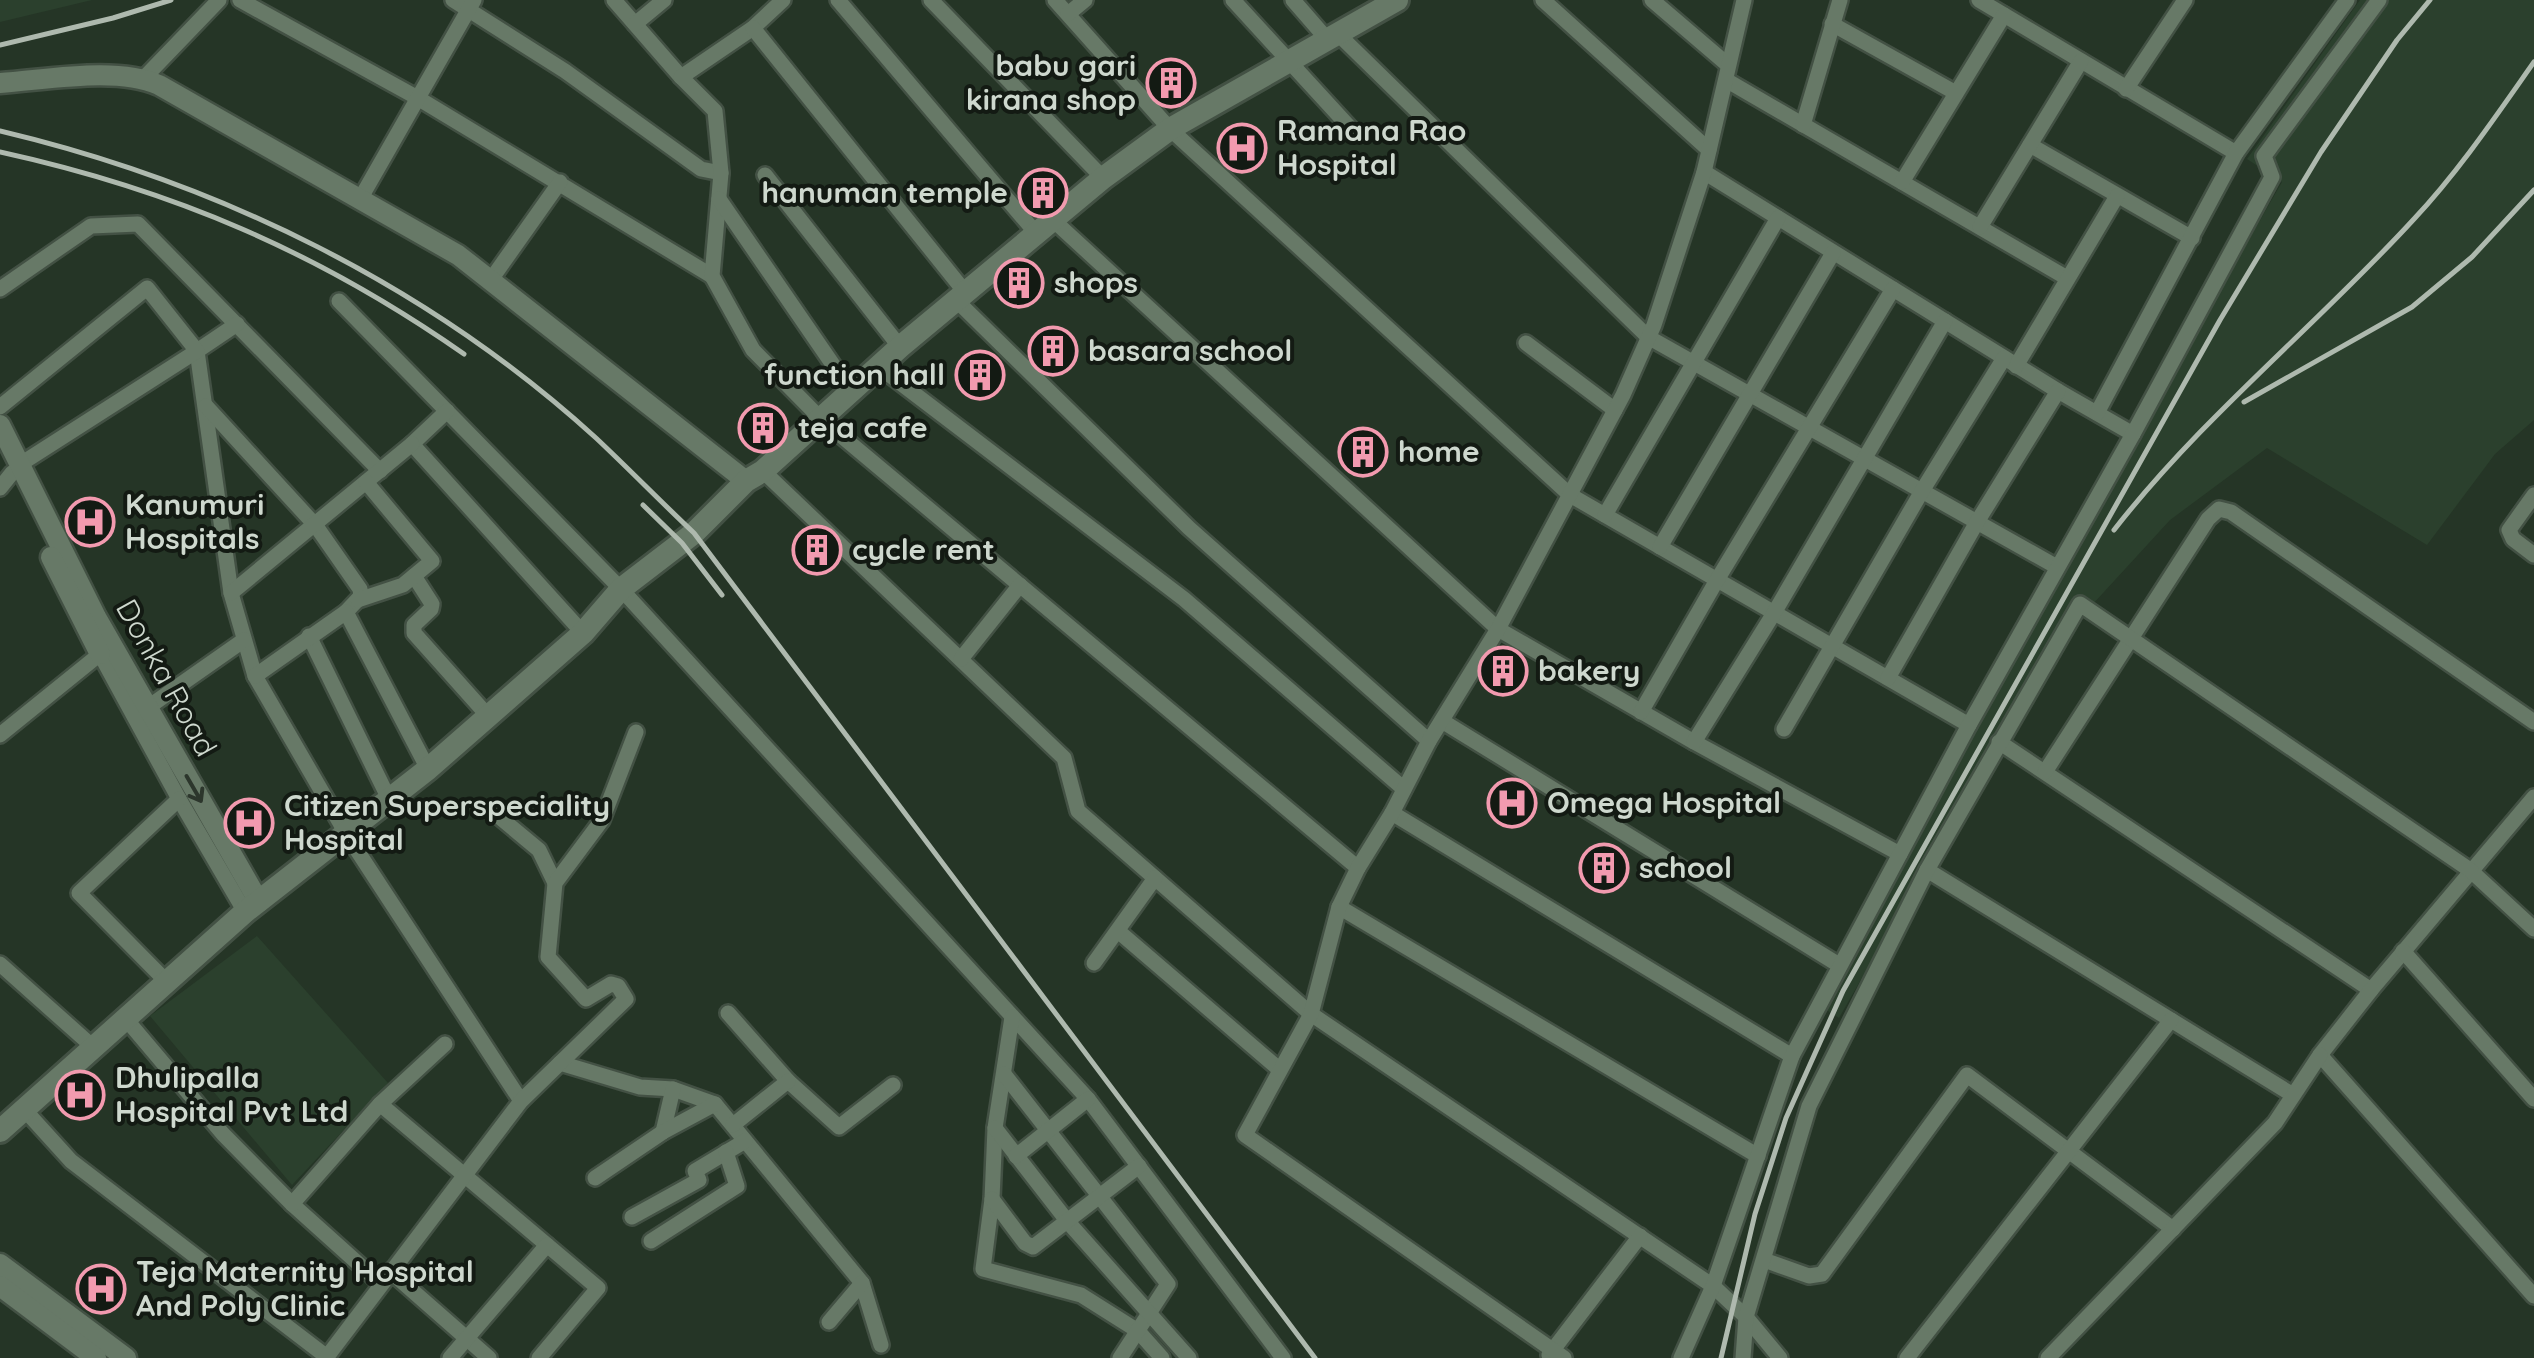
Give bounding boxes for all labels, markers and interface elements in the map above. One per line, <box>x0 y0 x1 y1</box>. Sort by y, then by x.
place label: babu gari kirana shop <box>966 46 1136 118</box>
building icon: babu gari kirana shop <box>1145 57 1197 109</box>
place label: Ramana Rao Hospital <box>1277 111 1466 183</box>
hospital icon: Ramana Rao Hospital <box>1216 122 1268 174</box>
building icon: hanuman temple <box>1017 167 1069 219</box>
place label: hanuman temple <box>761 173 1008 211</box>
building icon: shops <box>993 257 1045 309</box>
place label: shops <box>1054 263 1138 301</box>
building icon: basara school <box>1027 325 1079 377</box>
place label: basara school <box>1088 331 1292 369</box>
building icon: function hall <box>954 349 1006 401</box>
place label: function hall <box>764 355 945 393</box>
building icon: teja cafe <box>737 402 789 454</box>
place label: teja cafe <box>798 408 928 446</box>
building icon: home <box>1337 426 1389 478</box>
place label: home <box>1398 432 1480 470</box>
place label: Kanumuri Hospitals <box>125 485 264 557</box>
hospital icon: Kanumuri Hospitals <box>64 496 116 548</box>
building icon: cycle rent <box>791 524 843 576</box>
place label: cycle rent <box>852 530 995 568</box>
street label: Donka Road <box>108 592 226 763</box>
building icon: bakery <box>1477 645 1529 697</box>
place label: bakery <box>1538 651 1640 689</box>
one-way arrow <box>184 774 204 803</box>
hospital icon: Omega Hospital <box>1486 777 1538 829</box>
place label: Omega Hospital <box>1547 783 1781 821</box>
place label: Citizen Superspeciality Hospital <box>284 786 610 858</box>
hospital icon: Citizen Superspeciality Hospital <box>223 797 275 849</box>
building icon: school <box>1578 842 1630 894</box>
place label: school <box>1639 848 1732 886</box>
place label: Dhulipalla Hospital Pvt Ltd <box>115 1058 348 1130</box>
hospital icon: Dhulipalla Hospital Pvt Ltd <box>54 1069 106 1121</box>
place label: Teja Maternity Hospital And Poly Clinic <box>136 1252 474 1324</box>
hospital icon: Teja Maternity Hospital And Poly Clinic <box>75 1263 127 1315</box>

